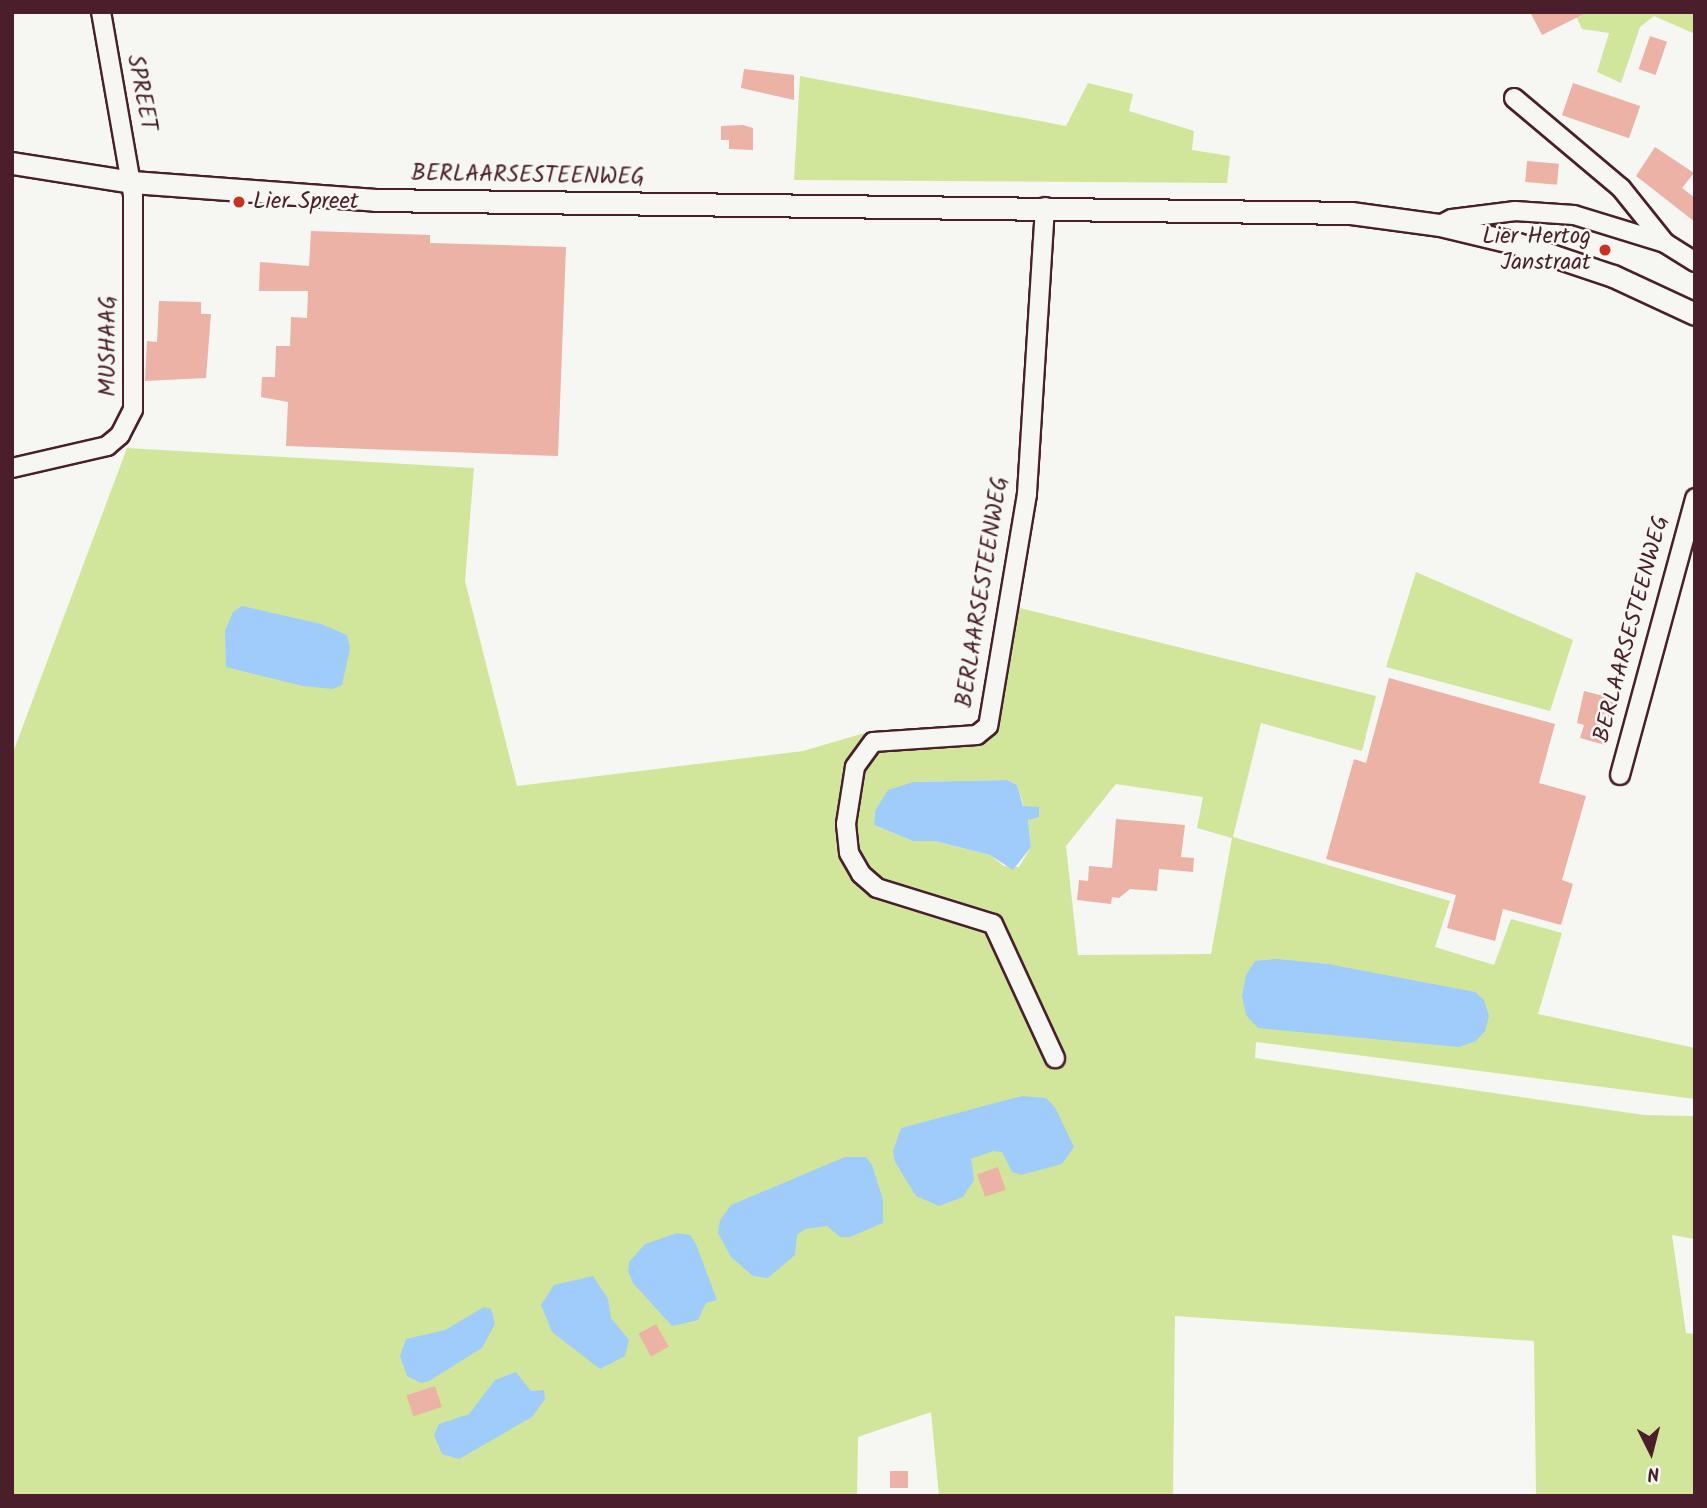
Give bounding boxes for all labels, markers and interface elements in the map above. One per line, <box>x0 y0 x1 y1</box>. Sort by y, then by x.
street label: SPREET <box>120 52 162 134</box>
street label: BERLAARSESTEENWEG <box>411 160 645 192</box>
place label: Lier Spreet <box>253 188 359 216</box>
marker: Lier Spreet <box>231 194 247 210</box>
place label: Lier Hertog Janstraat <box>1482 223 1591 277</box>
marker: Lier Hertog Janstraat <box>1597 242 1613 258</box>
street label: MUSHAAG <box>95 295 123 397</box>
street label: BERLAARSESTEENWEG <box>951 474 1015 710</box>
street label: BERLAARSESTEENWEG <box>1588 513 1676 745</box>
north arrow <box>1616 1417 1686 1487</box>
text: N <box>1646 1457 1661 1488</box>

